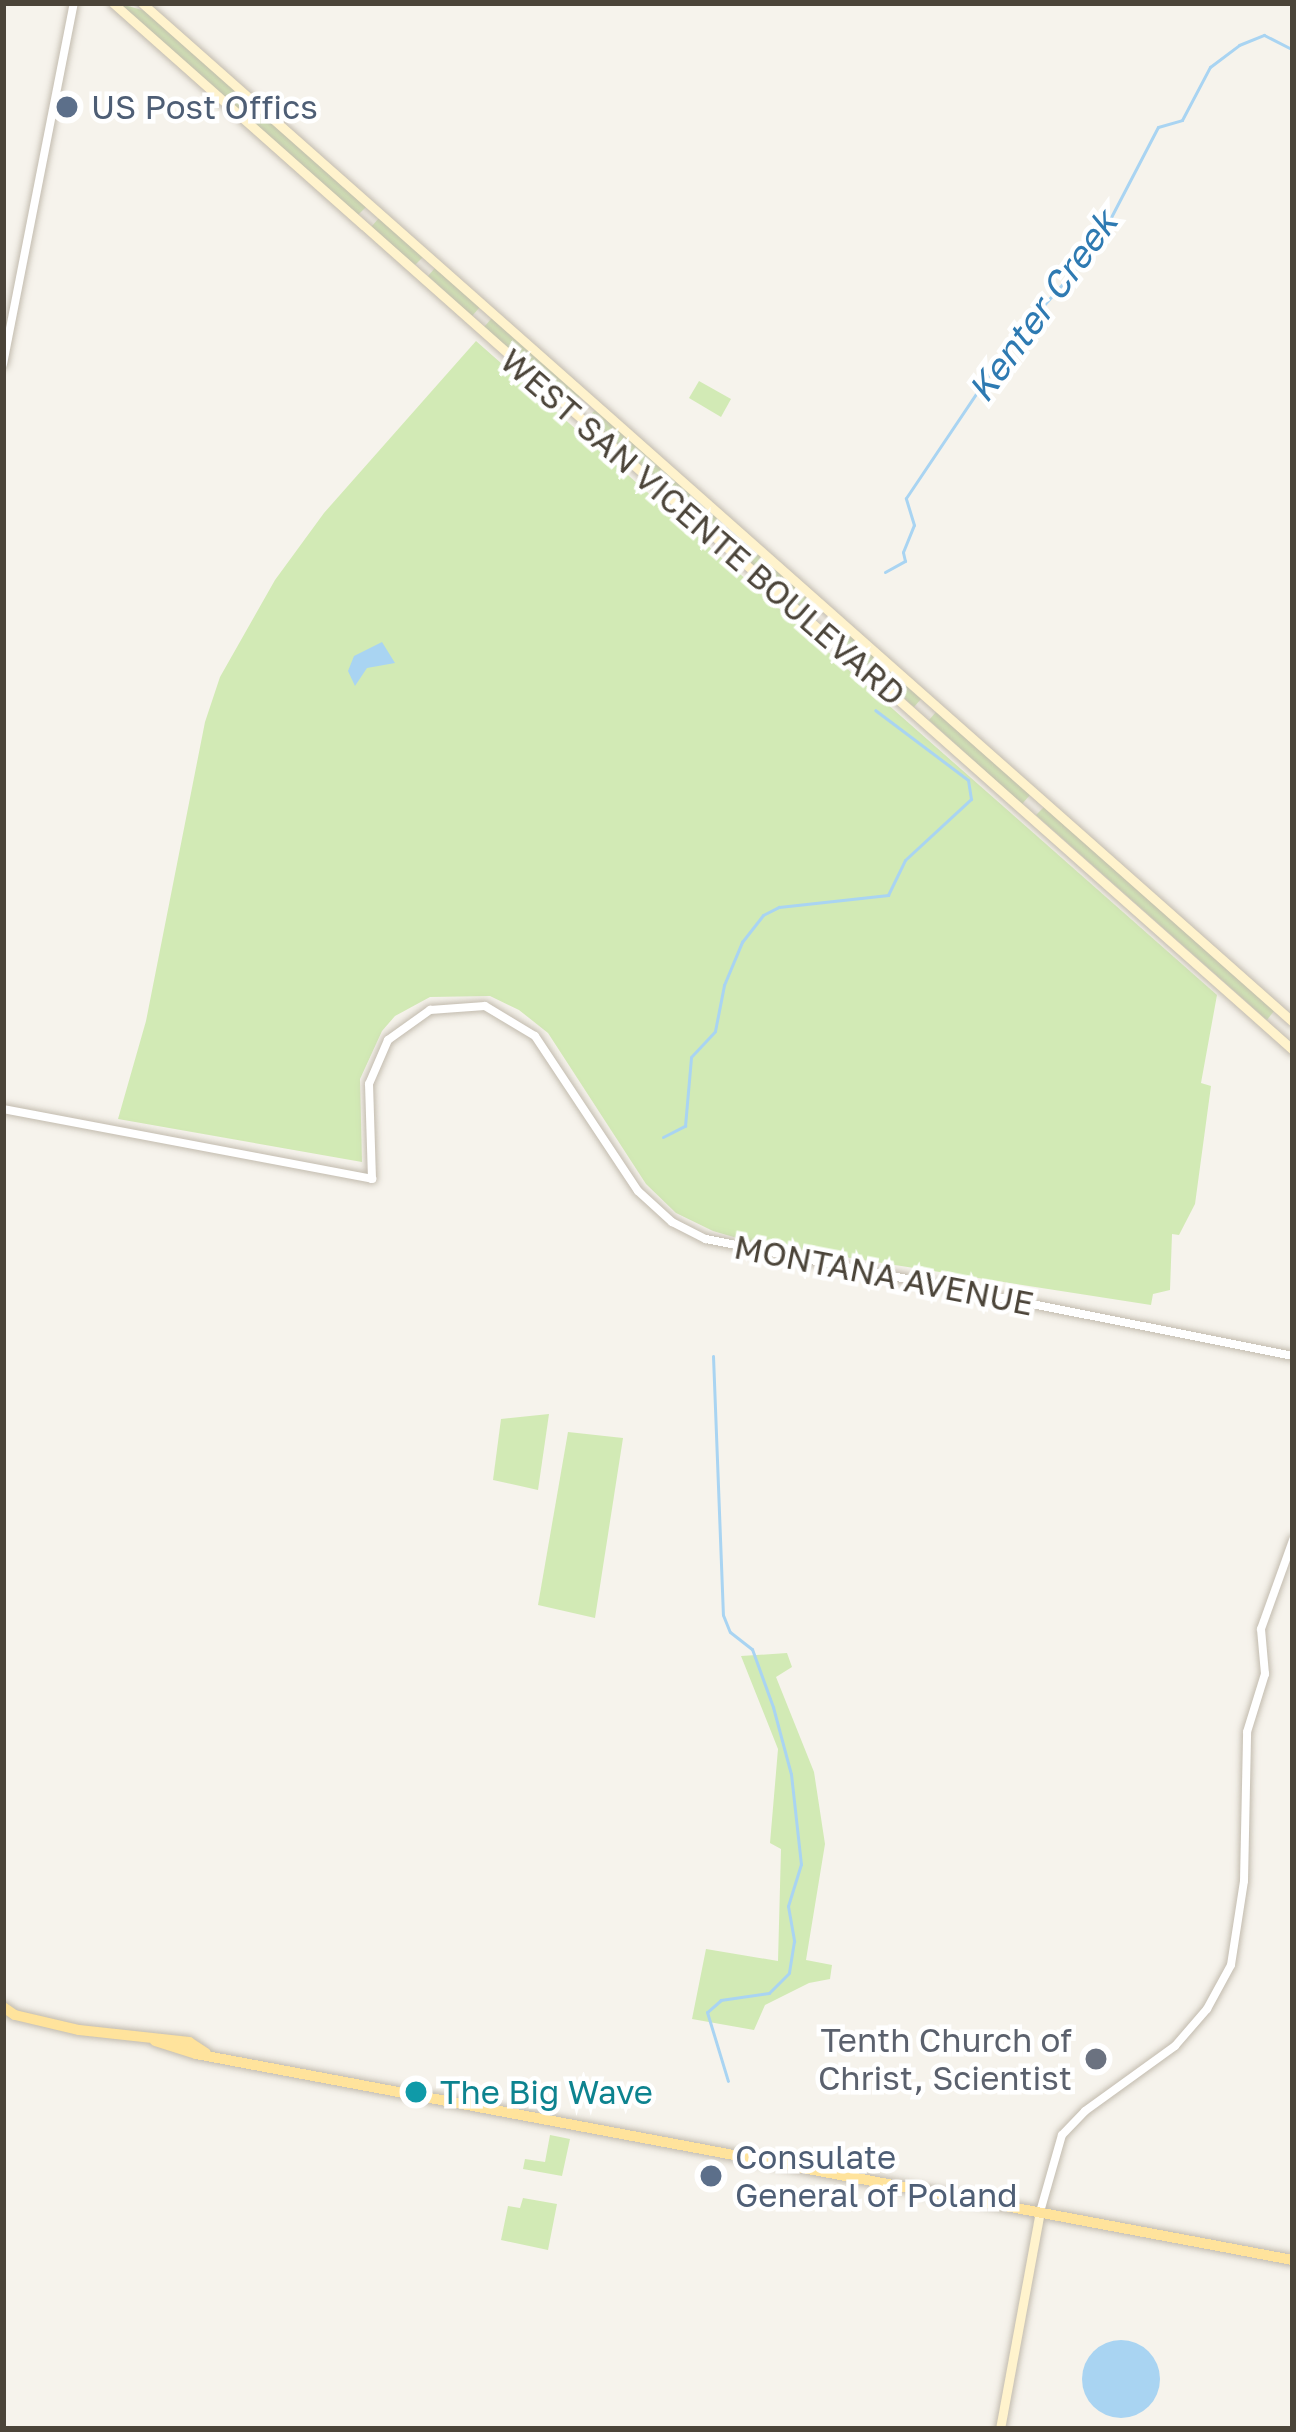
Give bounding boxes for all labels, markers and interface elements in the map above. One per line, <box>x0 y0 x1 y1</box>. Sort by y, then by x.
place label: US Post Offics <box>91 87 318 127</box>
marker: US Post Offics <box>54 94 80 120</box>
water label: Kenter Creek <box>958 202 1126 410</box>
street label: WEST SAN VICENTE BOULEVARD <box>493 340 913 714</box>
street label: MONTANA AVENUE <box>731 1227 1037 1323</box>
place label: Tenth Church of Christ, Scientist <box>818 2020 1072 2098</box>
marker: Tenth Church of Christ, Scientist <box>1083 2046 1109 2072</box>
place label: The Big Wave <box>440 2072 653 2112</box>
marker: The Big Wave <box>403 2079 429 2105</box>
place label: Consulate General of Poland <box>735 2137 1017 2215</box>
marker: Consulate General of Poland <box>698 2163 724 2189</box>

